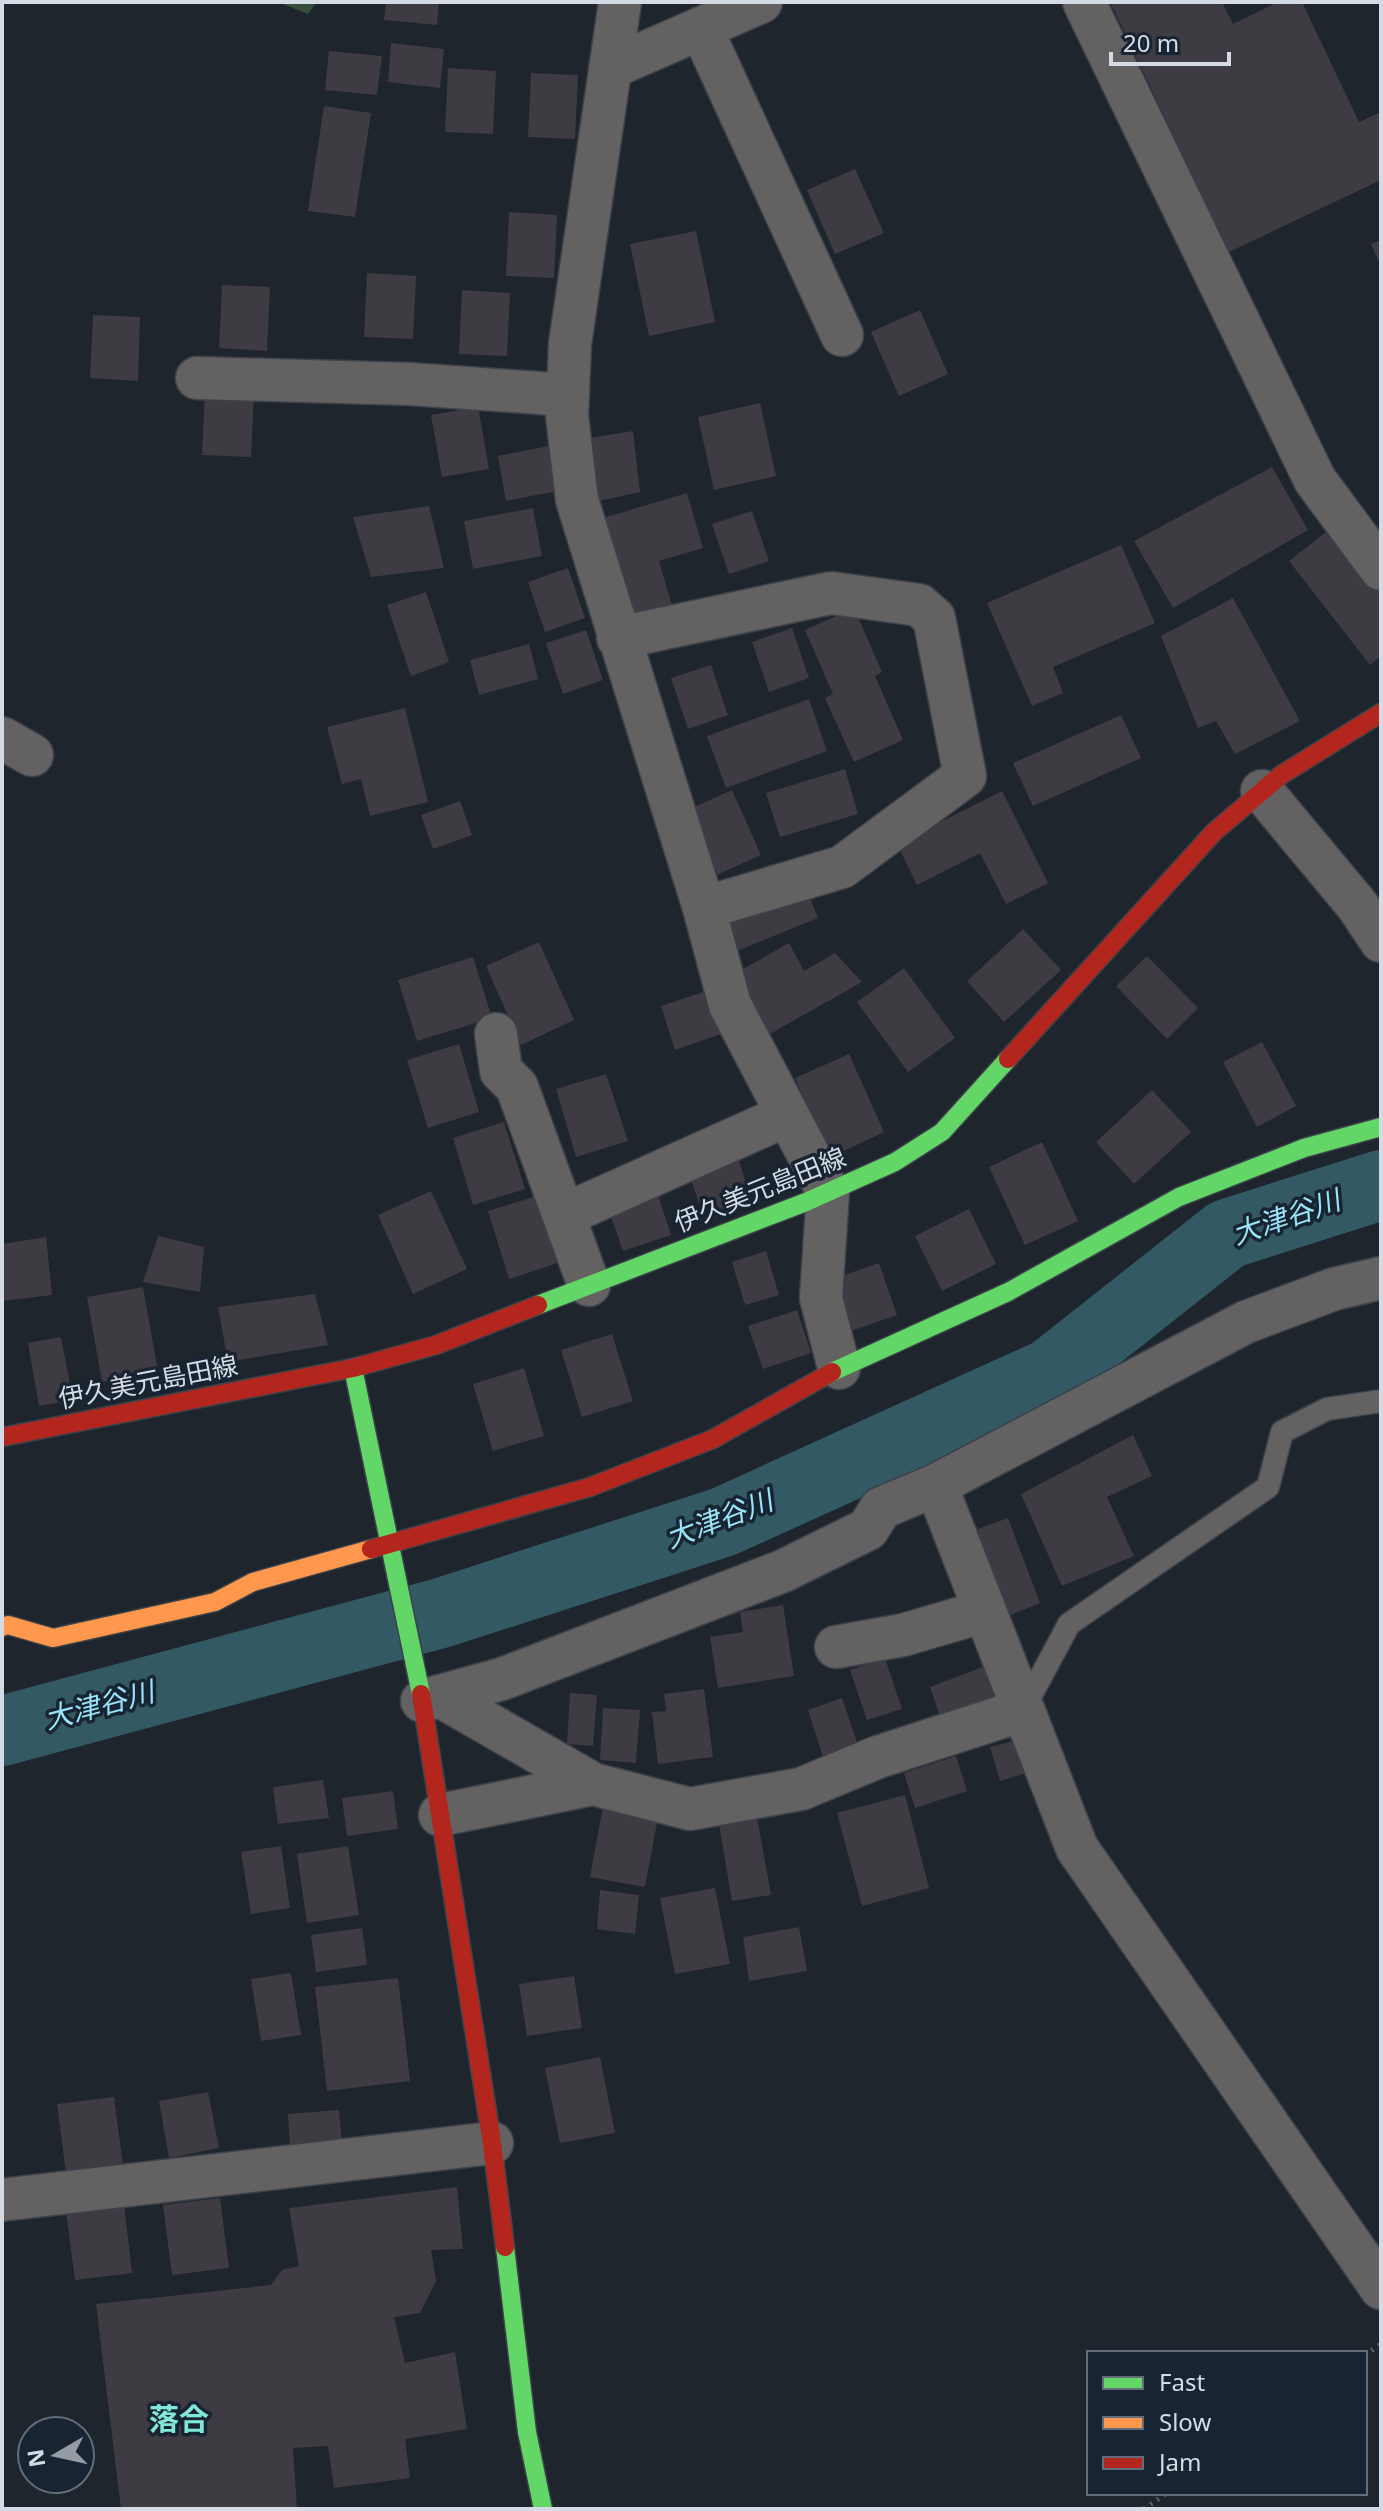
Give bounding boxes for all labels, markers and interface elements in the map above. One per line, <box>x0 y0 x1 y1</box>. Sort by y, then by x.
scale bar <box>1111 16 1229 66</box>
text: 20 m <box>1123 26 1179 59</box>
street label: 伊久美元島田線 <box>669 1138 851 1240</box>
water label: 大津谷川 <box>1227 1179 1348 1252</box>
street label: 伊久美元島田線 <box>55 1346 241 1416</box>
water label: 大津谷川 <box>660 1479 781 1556</box>
water label: 大津谷川 <box>40 1670 161 1737</box>
legend <box>1087 2351 1367 2495</box>
text: Fast <box>1159 2365 1205 2398</box>
district label: 落合 <box>149 2398 209 2439</box>
text: Slow <box>1159 2405 1211 2438</box>
north arrow <box>16 2415 96 2495</box>
text: Jam <box>1157 2445 1201 2478</box>
text: N <box>19 2447 51 2469</box>

